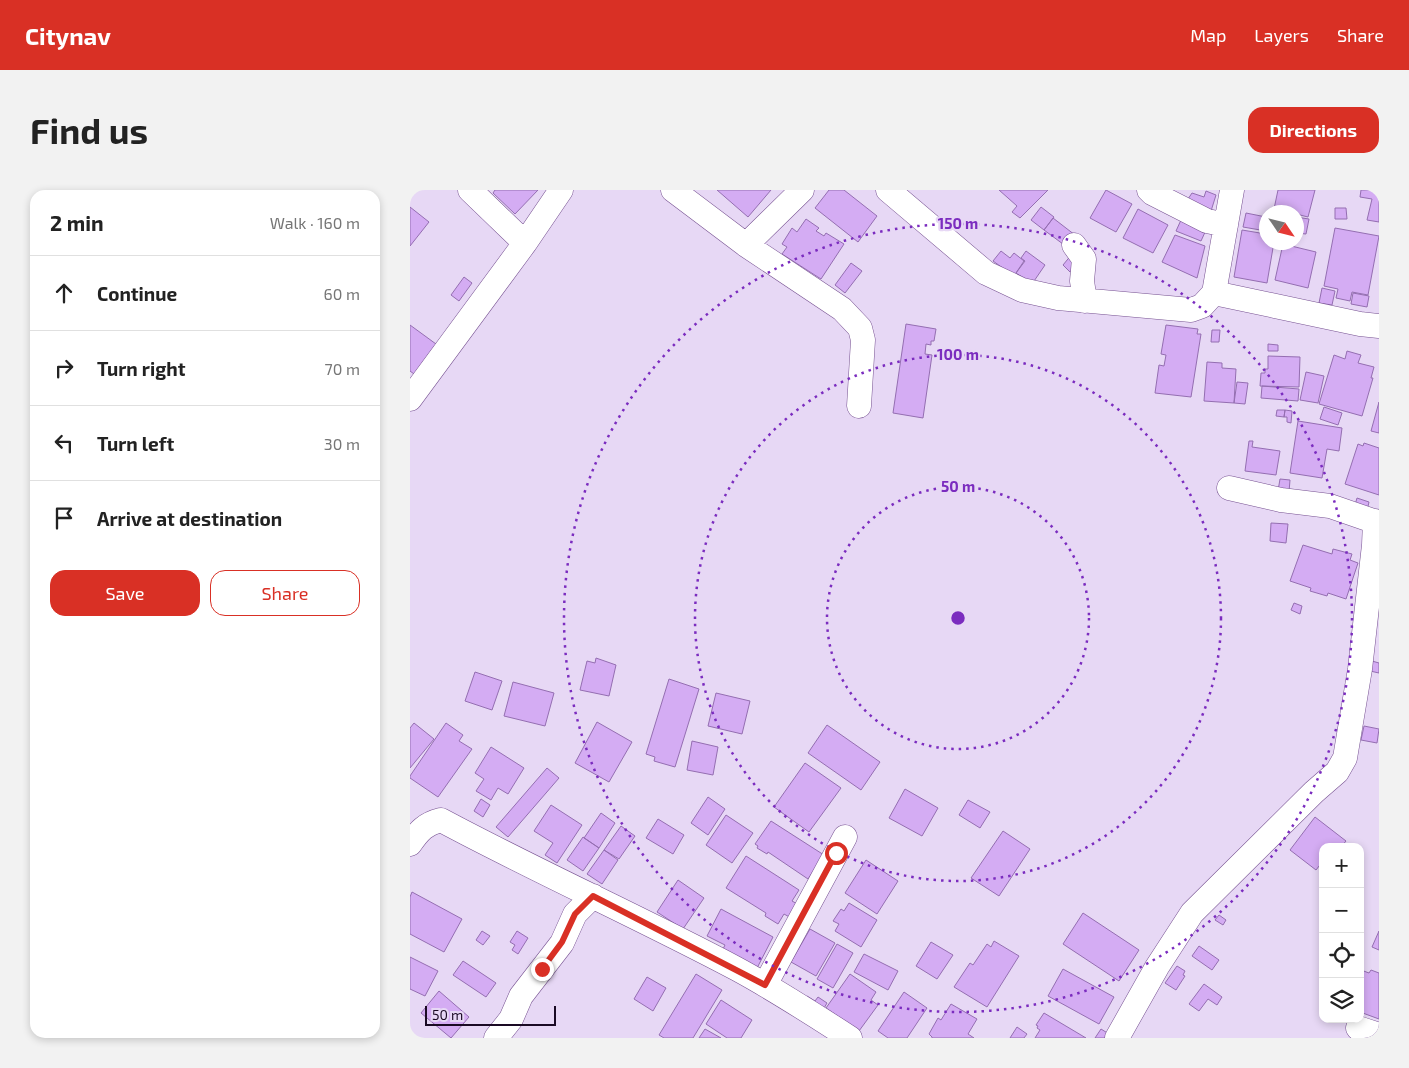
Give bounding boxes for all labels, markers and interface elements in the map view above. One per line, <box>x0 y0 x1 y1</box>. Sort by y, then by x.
text: Citynav <box>25 21 111 50</box>
text: Map <box>1190 24 1226 46</box>
text: Layers <box>1254 24 1309 46</box>
text: Share <box>1337 24 1384 46</box>
button: Directions <box>1248 107 1379 153</box>
text: Find us <box>30 109 148 151</box>
north arrow <box>1259 205 1304 250</box>
text: 2 min <box>50 210 104 235</box>
text: Walk · 160 m <box>270 213 360 232</box>
text: 150 m <box>938 214 978 232</box>
icon: ahead <box>50 279 78 307</box>
text: Continue <box>97 282 177 305</box>
text: 60 m <box>324 284 360 303</box>
text: 100 m <box>937 345 979 363</box>
icon: right <box>50 354 78 382</box>
text: Turn right <box>97 357 185 380</box>
text: 70 m <box>325 359 360 378</box>
icon: left <box>50 429 78 457</box>
text: Turn left <box>97 432 174 455</box>
text: 30 m <box>324 434 360 453</box>
text: 50 m <box>941 477 975 495</box>
icon: arrive <box>50 504 78 532</box>
text: Arrive at destination <box>97 507 282 530</box>
button: Save <box>50 570 200 616</box>
button: Share <box>210 570 360 616</box>
centre of rings <box>949 609 967 627</box>
route start <box>825 842 848 865</box>
map controls <box>1319 843 1364 1023</box>
button: + <box>1319 843 1364 888</box>
button: − <box>1319 888 1364 933</box>
button: locate <box>1319 933 1364 978</box>
route end <box>531 958 554 981</box>
button: layers <box>1319 978 1364 1023</box>
scale bar <box>425 1003 556 1026</box>
text: 50 m <box>432 1006 463 1023</box>

